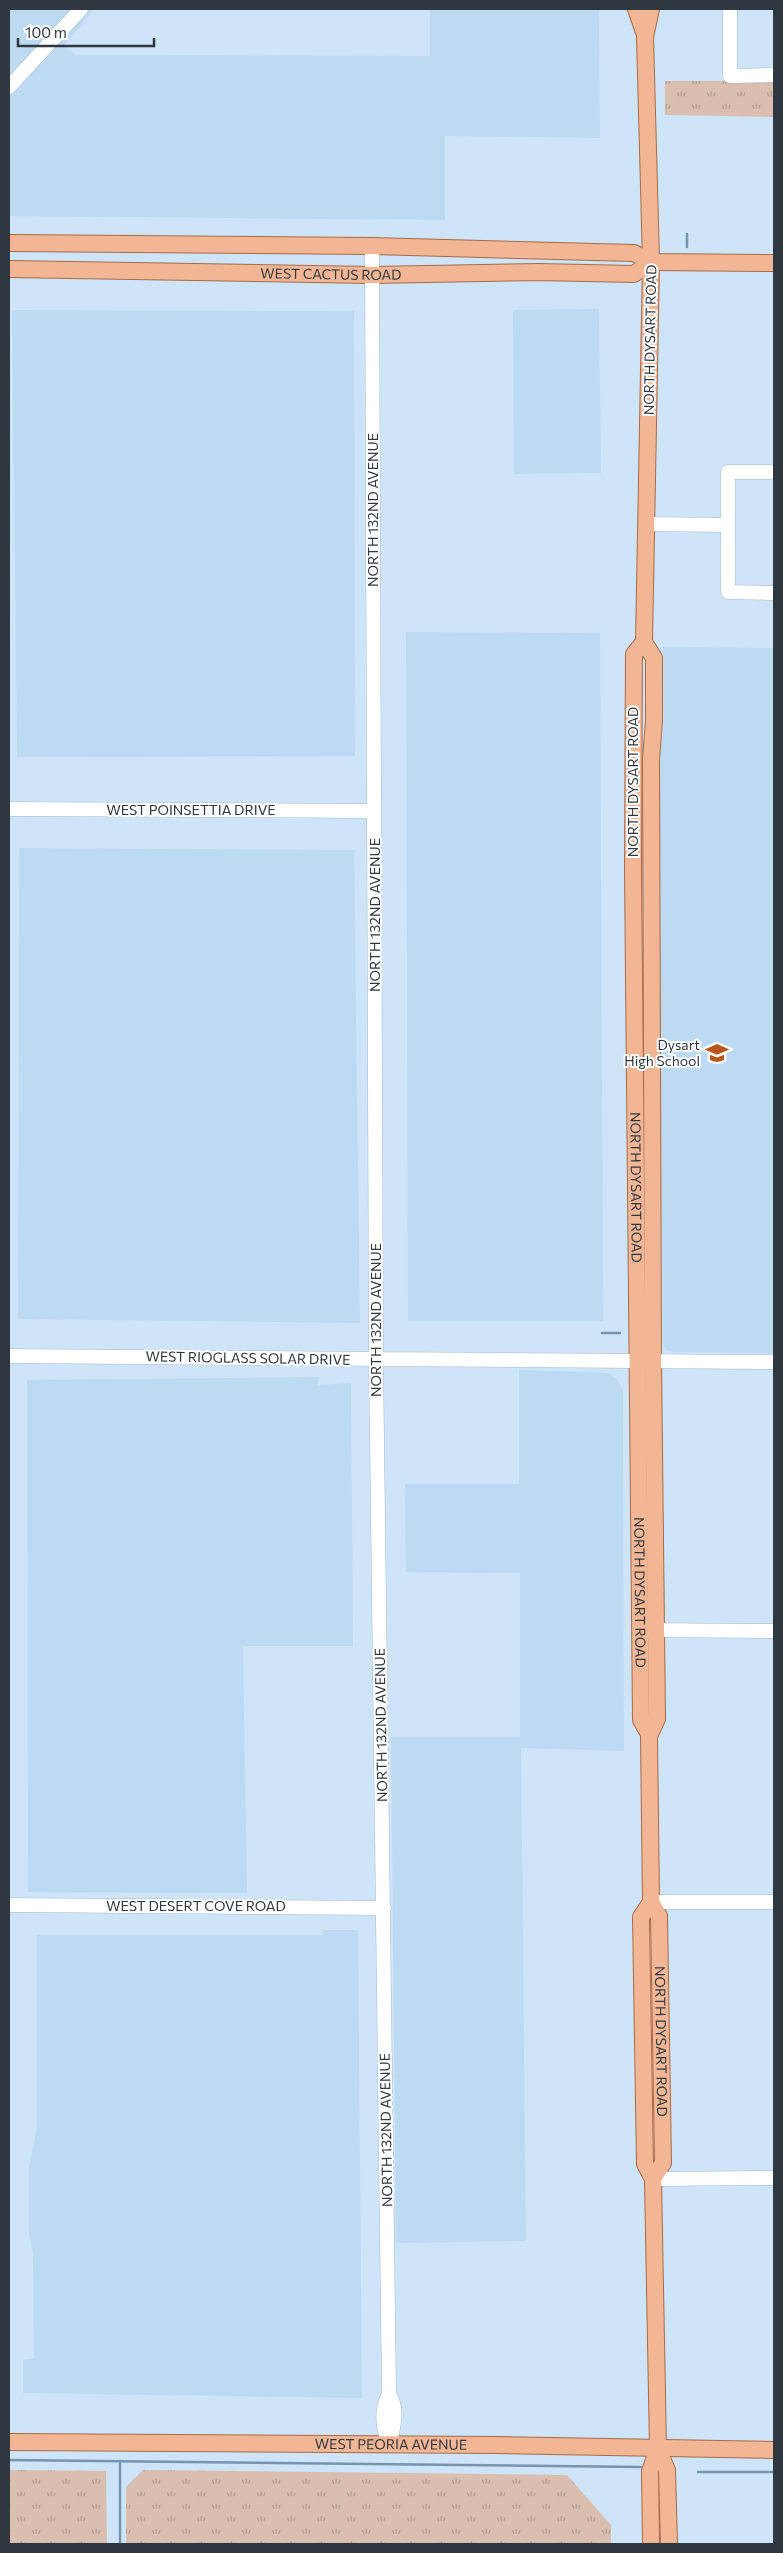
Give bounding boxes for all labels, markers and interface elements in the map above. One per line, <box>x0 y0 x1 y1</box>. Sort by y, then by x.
scale bar <box>18 15 154 47</box>
text: 100 m <box>25 23 67 41</box>
street label: WEST CACTUS ROAD <box>260 264 402 283</box>
street label: NORTH DYSART ROAD <box>640 265 659 415</box>
street label: NORTH 132ND AVENUE <box>364 433 381 587</box>
street label: NORTH DYSART ROAD <box>624 707 641 857</box>
street label: WEST POINSETTIA DRIVE <box>106 801 276 818</box>
street label: NORTH 132ND AVENUE <box>366 838 383 992</box>
place label: Dysart High School <box>624 1036 700 1069</box>
school or university icon: Dysart High School <box>704 1040 730 1066</box>
street label: NORTH DYSART ROAD <box>627 1112 646 1263</box>
street label: NORTH 132ND AVENUE <box>367 1243 384 1397</box>
street label: WEST RIOGLASS SOLAR DRIVE <box>145 1347 351 1368</box>
street label: NORTH DYSART ROAD <box>631 1517 650 1668</box>
street label: NORTH 132ND AVENUE <box>371 1648 390 1802</box>
street label: WEST DESERT COVE ROAD <box>106 1897 286 1914</box>
street label: NORTH DYSART ROAD <box>652 1966 671 2117</box>
street label: NORTH 132ND AVENUE <box>376 2053 395 2207</box>
street label: WEST PEORIA AVENUE <box>315 2435 467 2453</box>

